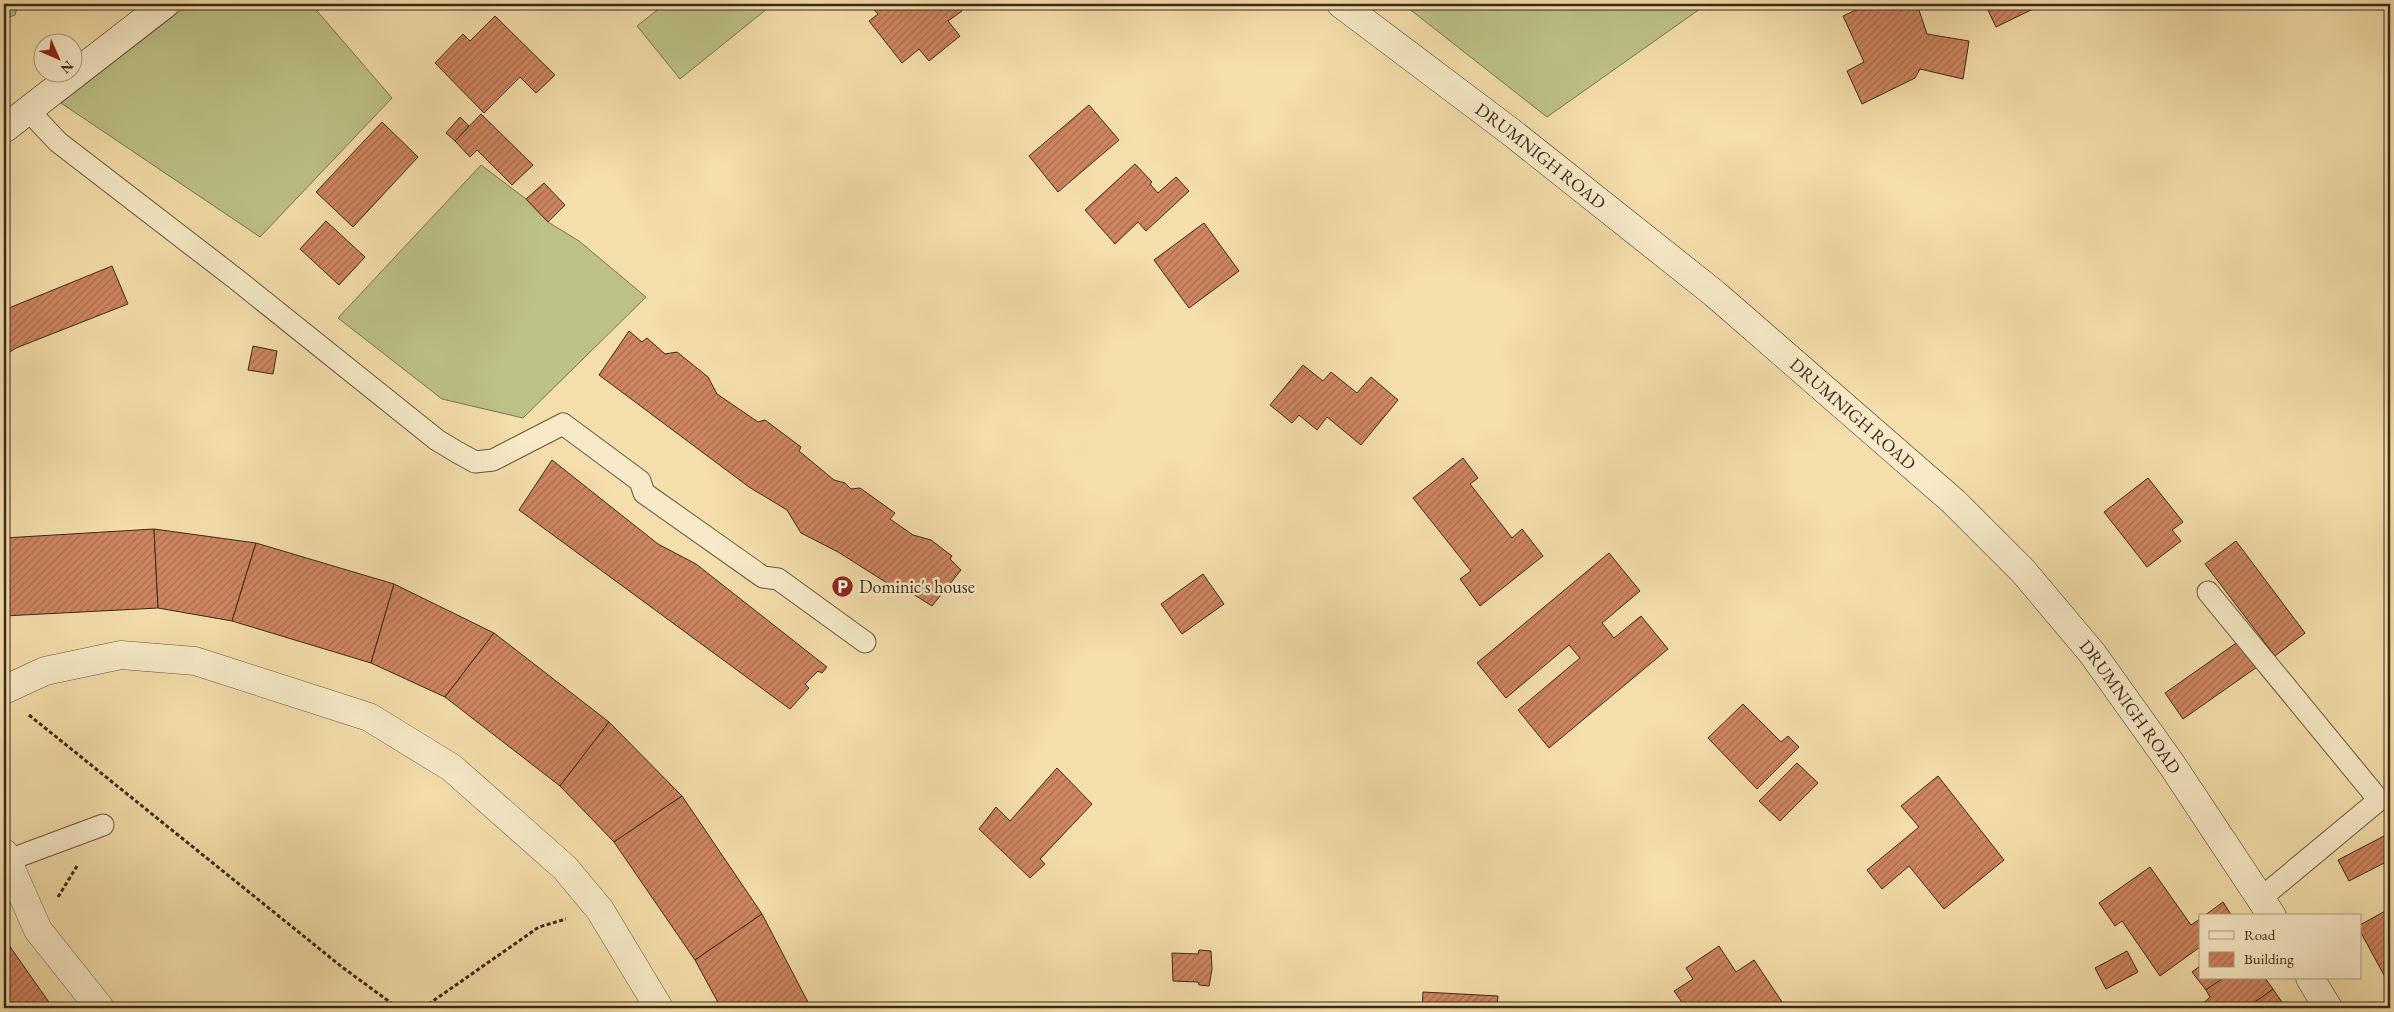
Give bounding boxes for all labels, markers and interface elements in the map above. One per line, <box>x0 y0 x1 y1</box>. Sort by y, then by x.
north arrow <box>32 32 82 82</box>
text: N <box>56 57 78 78</box>
street label: DRUMNIGH ROAD <box>1471 97 1611 214</box>
street label: DRUMNIGH ROAD <box>1785 352 1921 475</box>
parking icon: Dominic's house <box>831 575 855 599</box>
place label: Dominic's house <box>859 575 975 598</box>
street label: DRUMNIGH ROAD <box>2075 635 2187 778</box>
legend <box>2199 914 2362 980</box>
text: Road <box>2244 925 2276 944</box>
text: Building <box>2244 949 2294 968</box>

